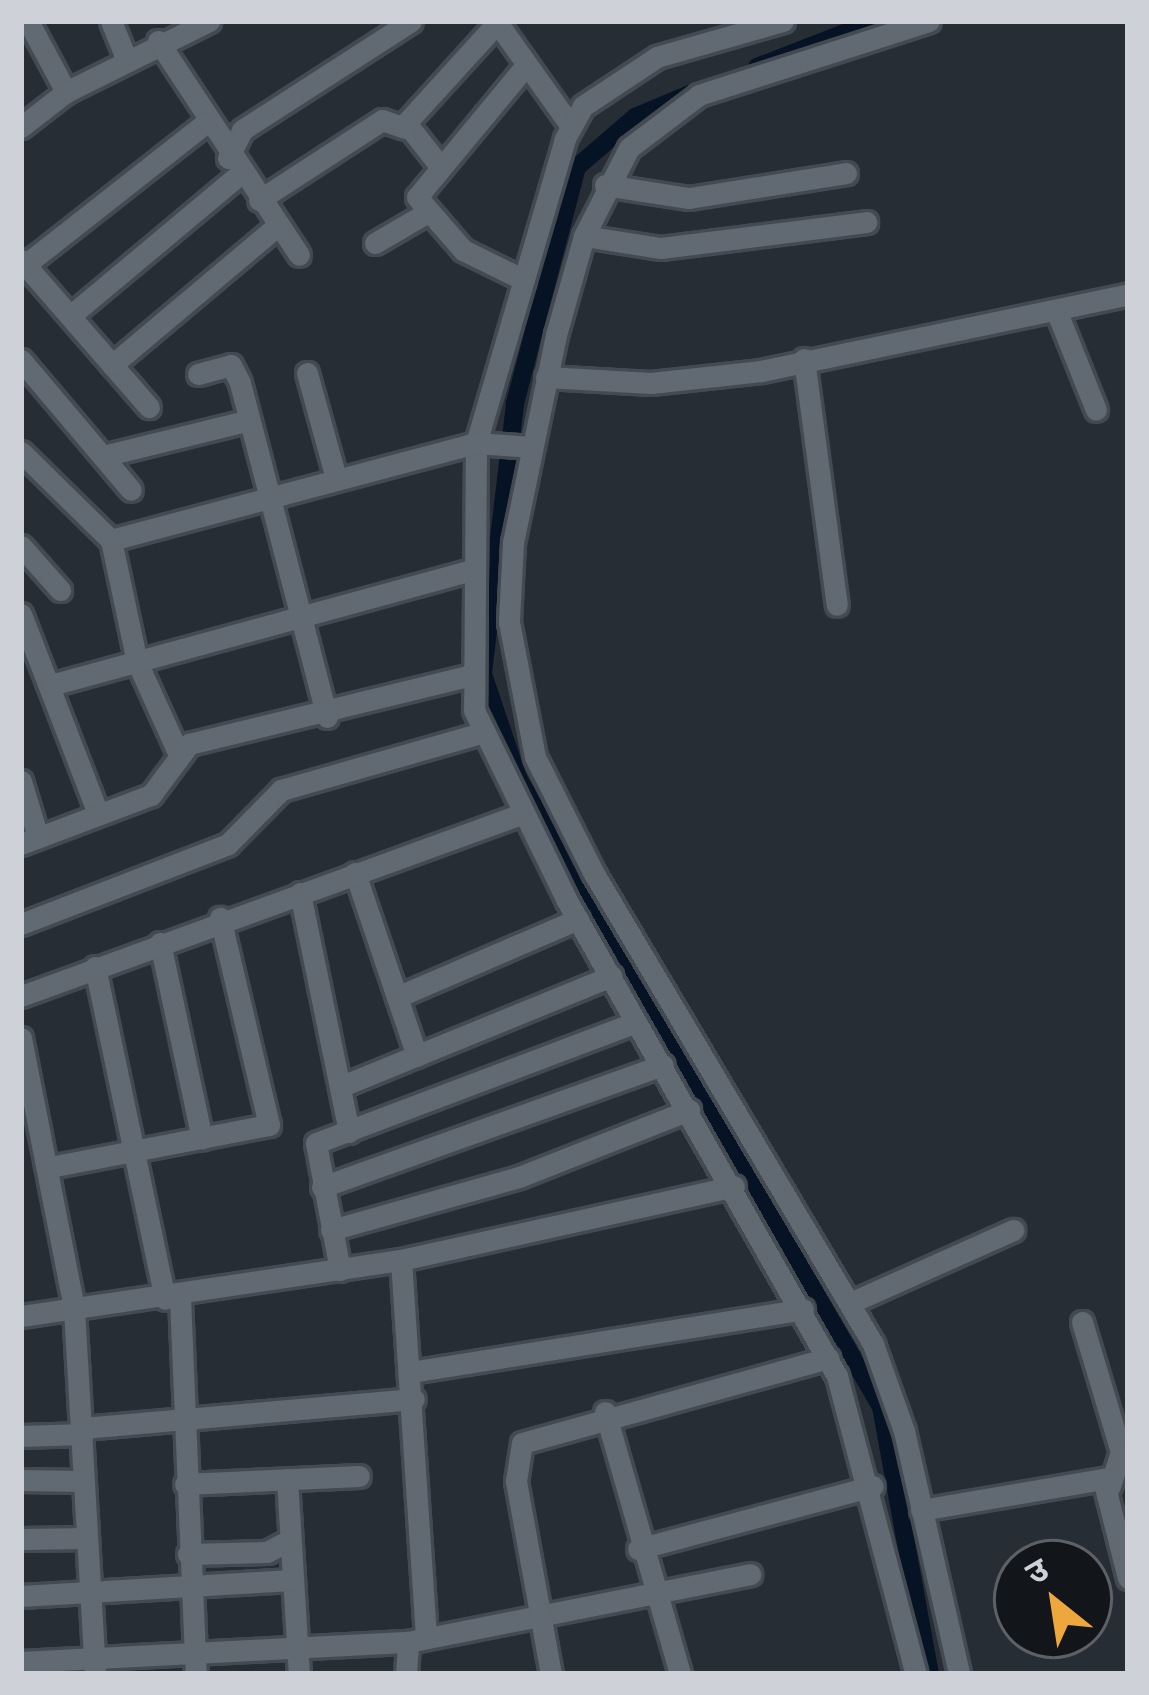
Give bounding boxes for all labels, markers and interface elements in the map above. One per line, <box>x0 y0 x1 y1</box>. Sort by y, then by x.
north arrow <box>993 1539 1113 1659</box>
text: उ <box>1017 1547 1055 1593</box>

